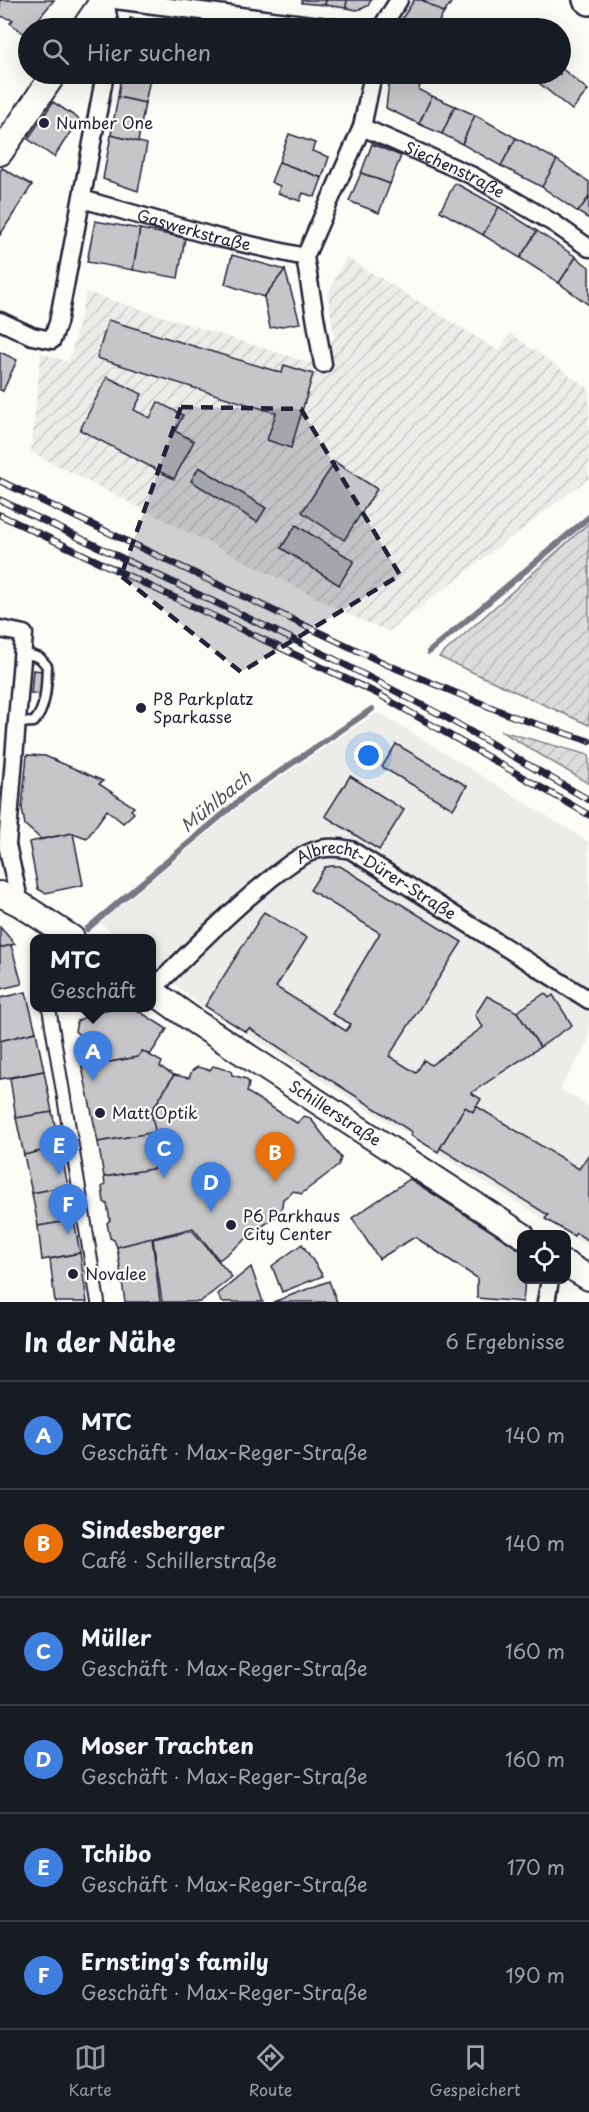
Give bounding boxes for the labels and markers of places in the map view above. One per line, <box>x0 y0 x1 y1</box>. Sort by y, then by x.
place label: Number One <box>56 110 153 134</box>
marker: Number One <box>37 116 51 130</box>
place label: P8 Parkplatz Sparkasse <box>153 686 253 728</box>
marker: P8 Parkplatz Sparkasse <box>134 701 148 715</box>
pin: A <box>74 1032 112 1081</box>
place label: Matt Optik <box>112 1100 198 1124</box>
marker: Matt Optik <box>93 1106 107 1120</box>
pin: E <box>40 1126 78 1175</box>
pin: C <box>144 1128 184 1178</box>
pin: B <box>256 1132 294 1182</box>
pin: D <box>192 1162 230 1212</box>
pin: F <box>48 1184 88 1234</box>
place label: P6 Parkhaus City Center <box>243 1203 340 1245</box>
marker: P6 Parkhaus City Center <box>224 1218 238 1232</box>
place label: Novalee <box>85 1261 147 1285</box>
marker: Novalee <box>66 1267 80 1281</box>

